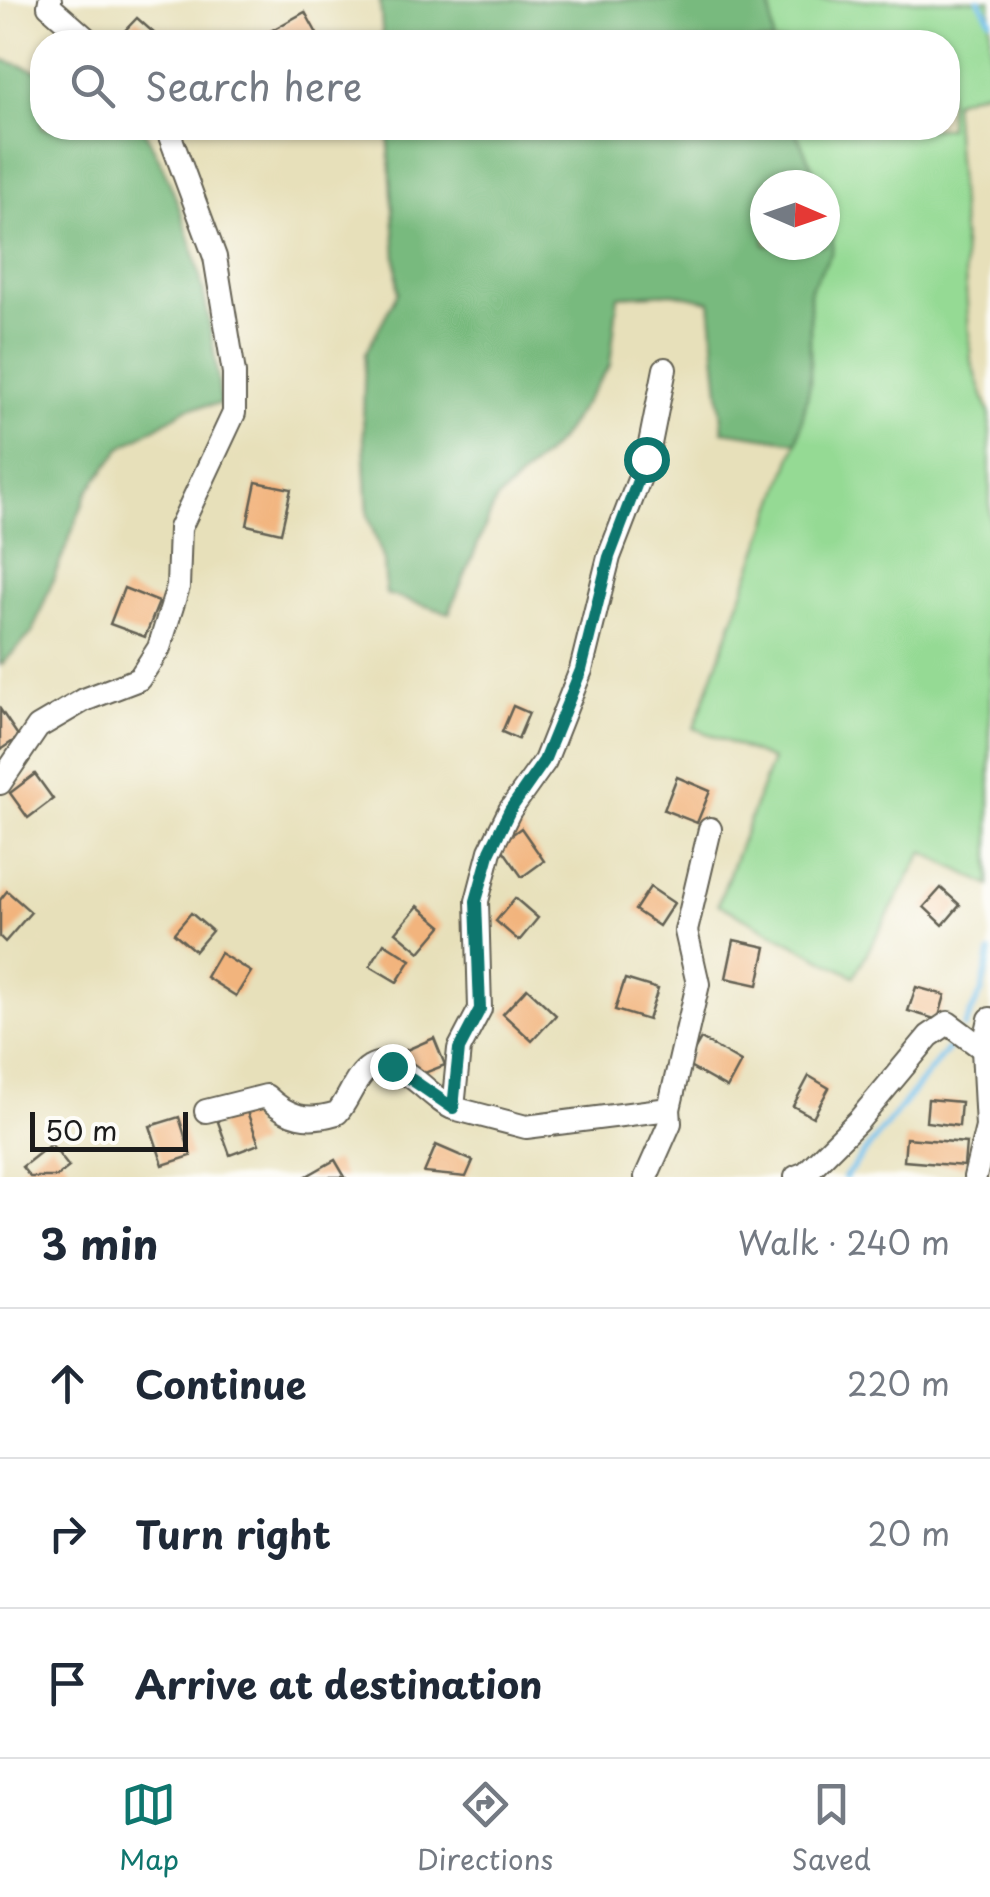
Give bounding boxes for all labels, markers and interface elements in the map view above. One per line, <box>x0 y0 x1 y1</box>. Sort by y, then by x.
search box <box>30 30 960 140</box>
text: Search here <box>145 57 362 114</box>
icon: search <box>65 58 120 113</box>
north arrow <box>750 170 840 260</box>
route start <box>624 437 670 483</box>
route end <box>370 1044 416 1090</box>
scale bar <box>30 1107 188 1152</box>
text: 50 m <box>45 1108 118 1151</box>
text: 3 min <box>40 1211 158 1274</box>
text: Walk · 240 m <box>738 1218 950 1266</box>
text: Continue <box>135 1355 306 1412</box>
icon: ahead <box>40 1356 95 1411</box>
text: 220 m <box>847 1359 950 1407</box>
text: Turn right <box>135 1505 331 1562</box>
icon: right <box>40 1506 95 1561</box>
text: 20 m <box>868 1509 950 1557</box>
text: Arrive at destination <box>135 1655 543 1712</box>
icon: arrive <box>40 1656 95 1711</box>
tab: Map <box>119 1777 179 1880</box>
tab: Directions <box>417 1777 553 1880</box>
tab: Saved <box>791 1777 871 1880</box>

